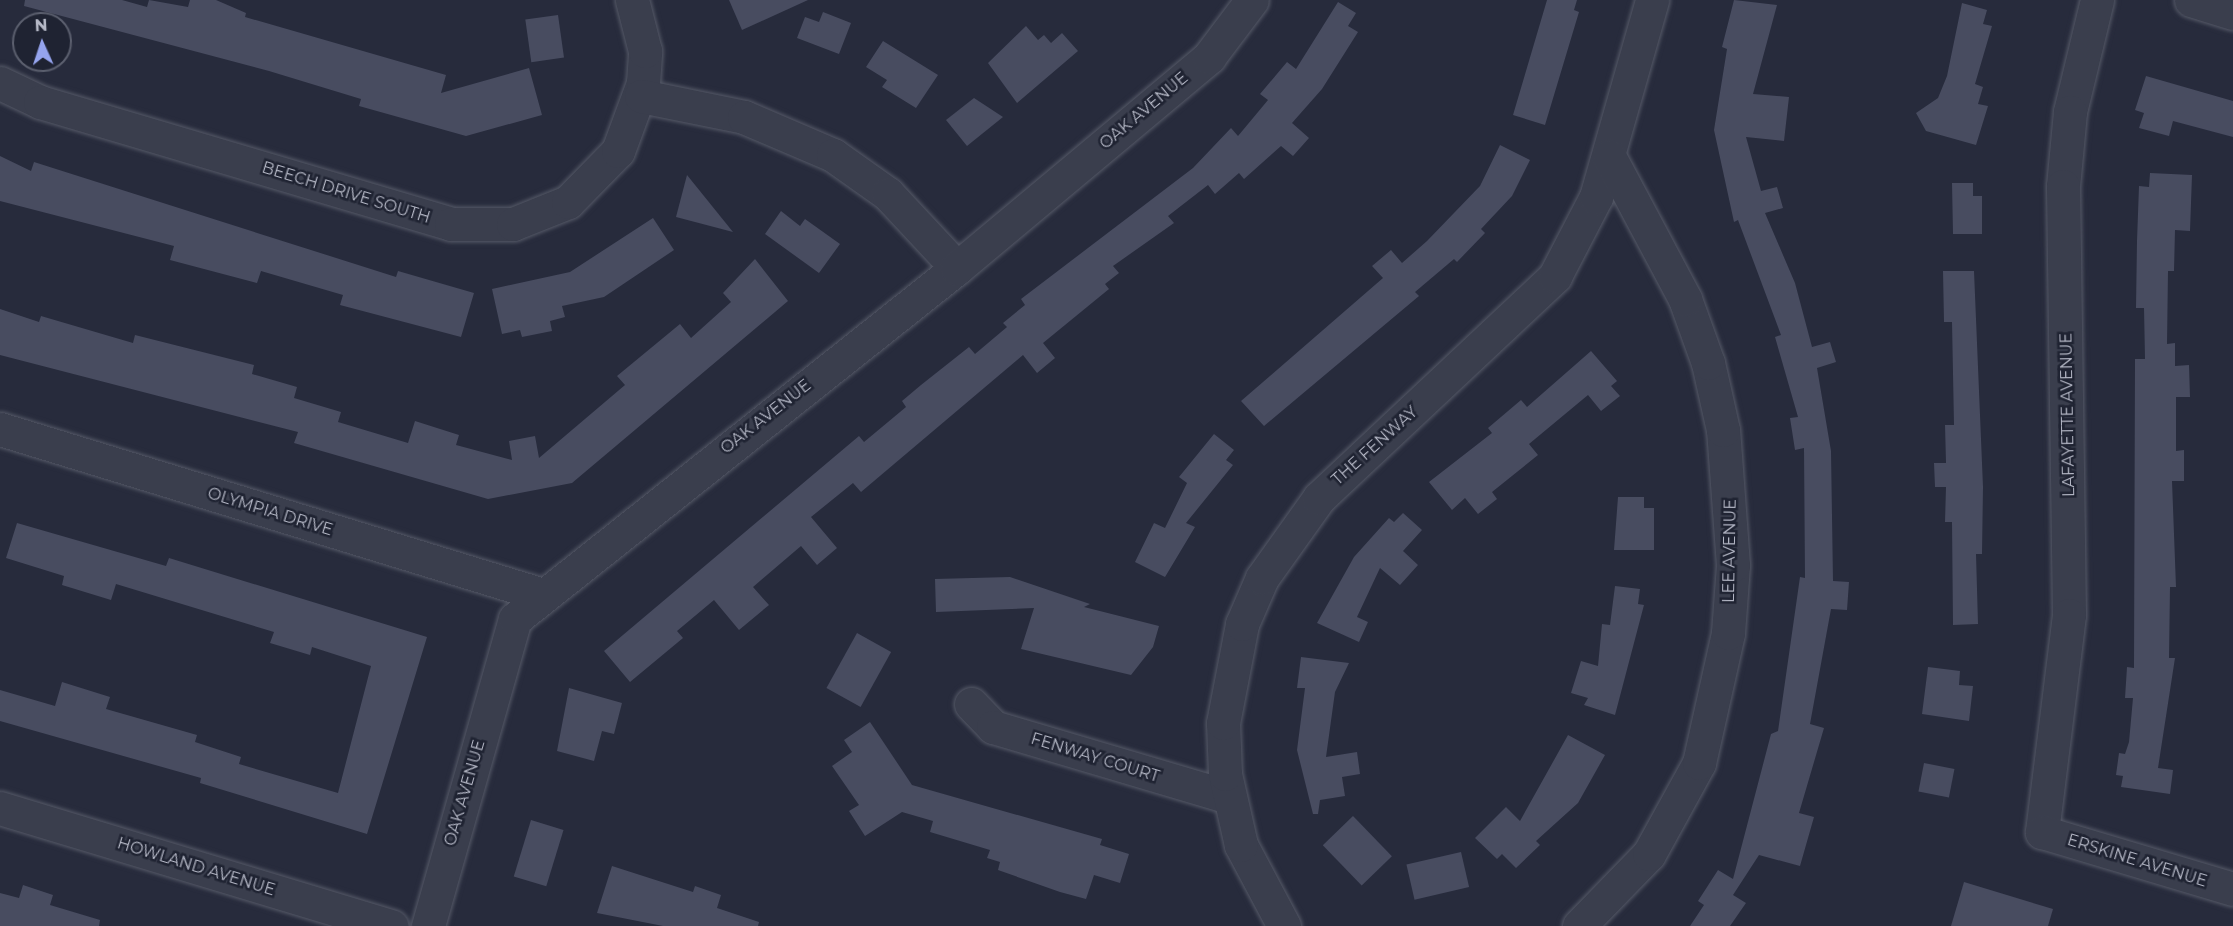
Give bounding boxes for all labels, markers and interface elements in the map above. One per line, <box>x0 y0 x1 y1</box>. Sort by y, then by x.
north arrow <box>12 12 72 72</box>
text: N <box>34 16 48 35</box>
street label: OAK AVENUE <box>1096 69 1192 153</box>
street label: BEECH DRIVE SOUTH <box>259 158 433 228</box>
street label: LAFAYETTE AVENUE <box>2057 333 2079 497</box>
street label: OAK AVENUE <box>717 376 815 458</box>
street label: THE FENWAY <box>1328 402 1422 490</box>
street label: OLYMPIA DRIVE <box>205 484 335 540</box>
street label: LEE AVENUE <box>1719 499 1741 603</box>
street label: FENWAY COURT <box>1028 729 1162 787</box>
street label: OAK AVENUE <box>441 738 489 848</box>
street label: ERSKINE AVENUE <box>2065 831 2209 891</box>
street label: HOWLAND AVENUE <box>115 834 277 900</box>

